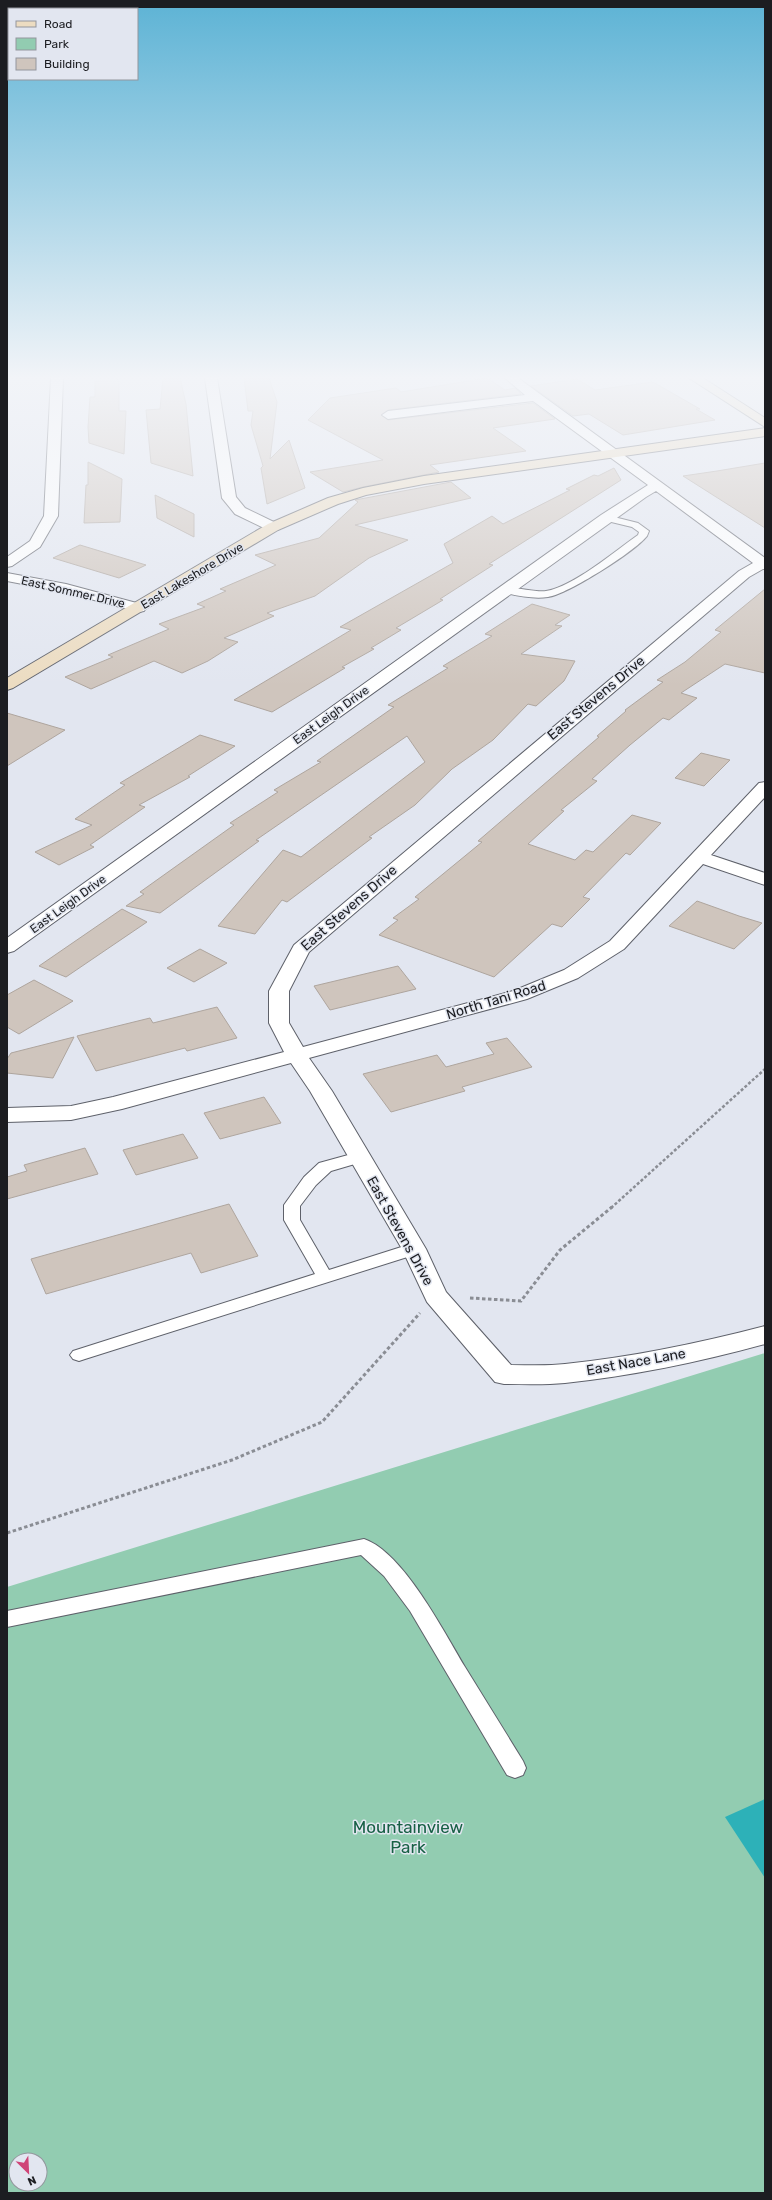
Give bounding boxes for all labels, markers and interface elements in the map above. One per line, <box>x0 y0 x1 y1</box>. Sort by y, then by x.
legend <box>8 8 138 80</box>
text: Road <box>44 17 72 31</box>
text: Park <box>44 37 70 51</box>
text: Building <box>44 57 90 71</box>
street label: East Lakeshore Drive <box>138 540 246 612</box>
street label: East Sommer Drive <box>20 573 127 611</box>
street label: East Stevens Drive <box>544 652 648 744</box>
street label: East Leigh Drive <box>290 683 372 747</box>
street label: East Stevens Drive <box>297 861 401 954</box>
street label: East Leigh Drive <box>27 872 109 936</box>
street label: North Tani Road <box>444 977 548 1023</box>
street label: East Stevens Drive <box>363 1173 437 1289</box>
street label: East Nace Lane <box>585 1345 687 1379</box>
park label: Mountainview Park <box>353 1817 463 1857</box>
north arrow <box>8 2152 48 2192</box>
text: N <box>26 2173 38 2188</box>

